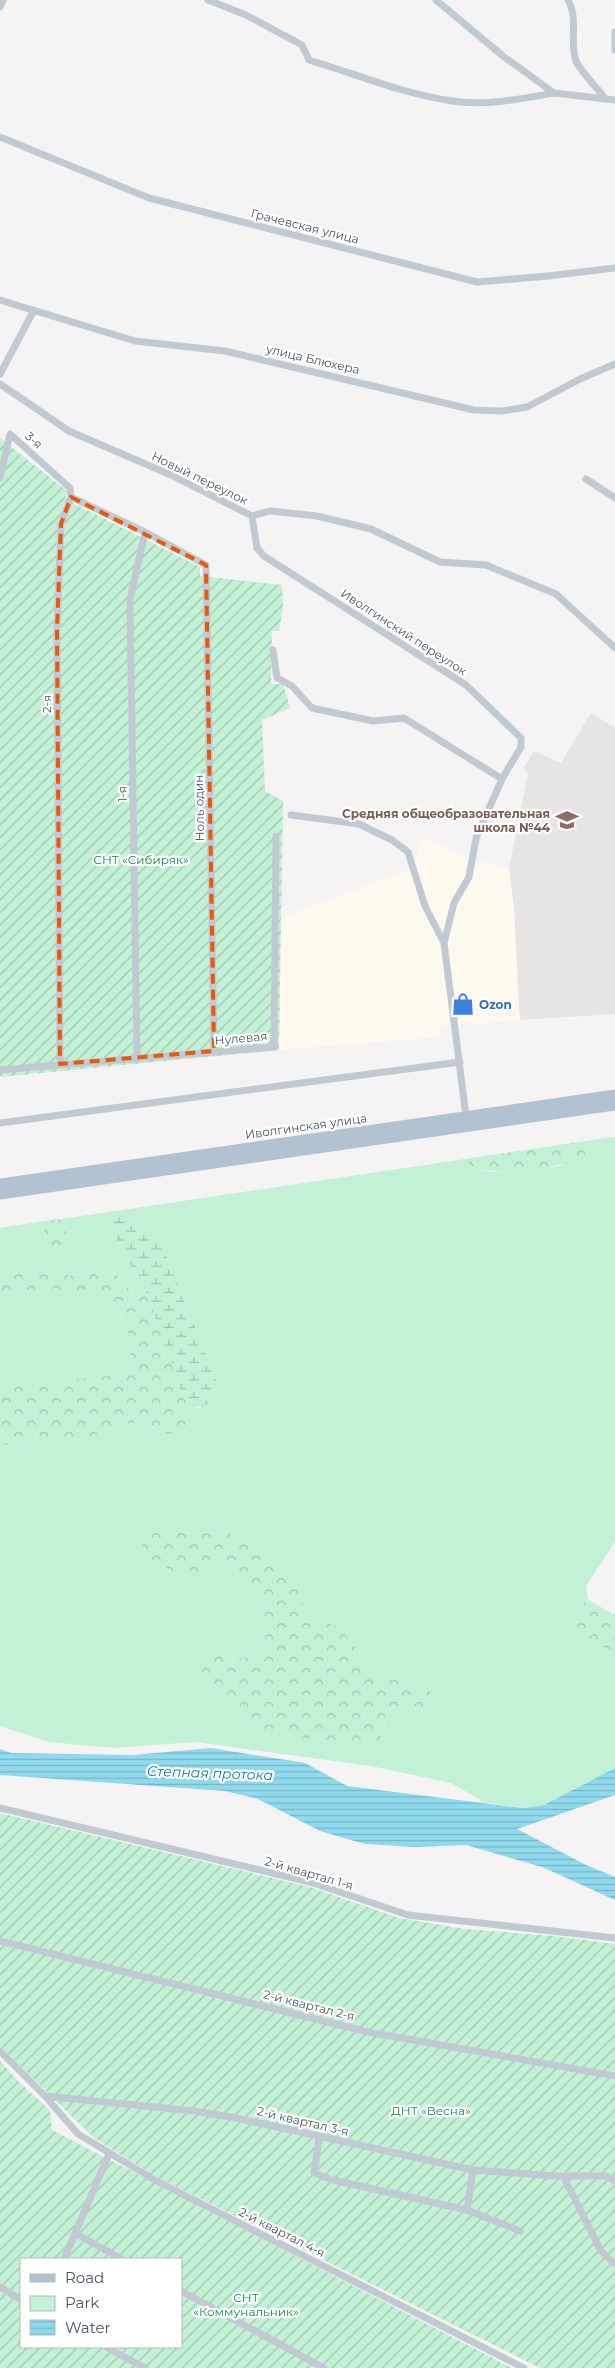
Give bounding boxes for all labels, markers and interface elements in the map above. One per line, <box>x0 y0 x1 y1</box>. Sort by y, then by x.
street label: Грачевская улица <box>249 205 361 247</box>
street label: улица Блюхера <box>264 341 361 377</box>
street label: 3-я <box>22 428 46 452</box>
street label: Новый переулок <box>149 448 251 508</box>
street label: Иволгинский переулок <box>338 586 470 678</box>
street label: 2-я <box>39 695 54 713</box>
street label: Ноль один <box>191 775 207 841</box>
street label: 1-я <box>114 786 130 802</box>
place label: Средняя общеобразовательная школа №44 <box>342 806 551 835</box>
school or university icon: Средняя общеобразовательная школа №44 <box>554 807 580 833</box>
park label: СНТ «Сибиряк» <box>93 852 189 867</box>
shop icon: Ozon <box>450 991 476 1017</box>
place label: Ozon <box>479 997 512 1012</box>
street label: Нулевая <box>214 1028 268 1048</box>
street label: Иволгинская улица <box>244 1110 368 1142</box>
water label: Степная протока <box>147 1762 273 1784</box>
street label: 2-й квартал 1-я <box>263 1853 355 1893</box>
street label: 2-й квартал 2-я <box>262 1986 356 2024</box>
street label: 2-й квартал 3-я <box>256 2103 350 2139</box>
park label: ДНТ «Весна» <box>391 2103 471 2118</box>
street label: 2-й квартал 4-я <box>236 2204 328 2260</box>
legend <box>20 2258 182 2348</box>
text: Road <box>65 2268 104 2287</box>
park label: СНТ «Коммунальник» <box>193 2290 299 2319</box>
text: Park <box>65 2293 99 2312</box>
text: Water <box>65 2318 111 2337</box>

